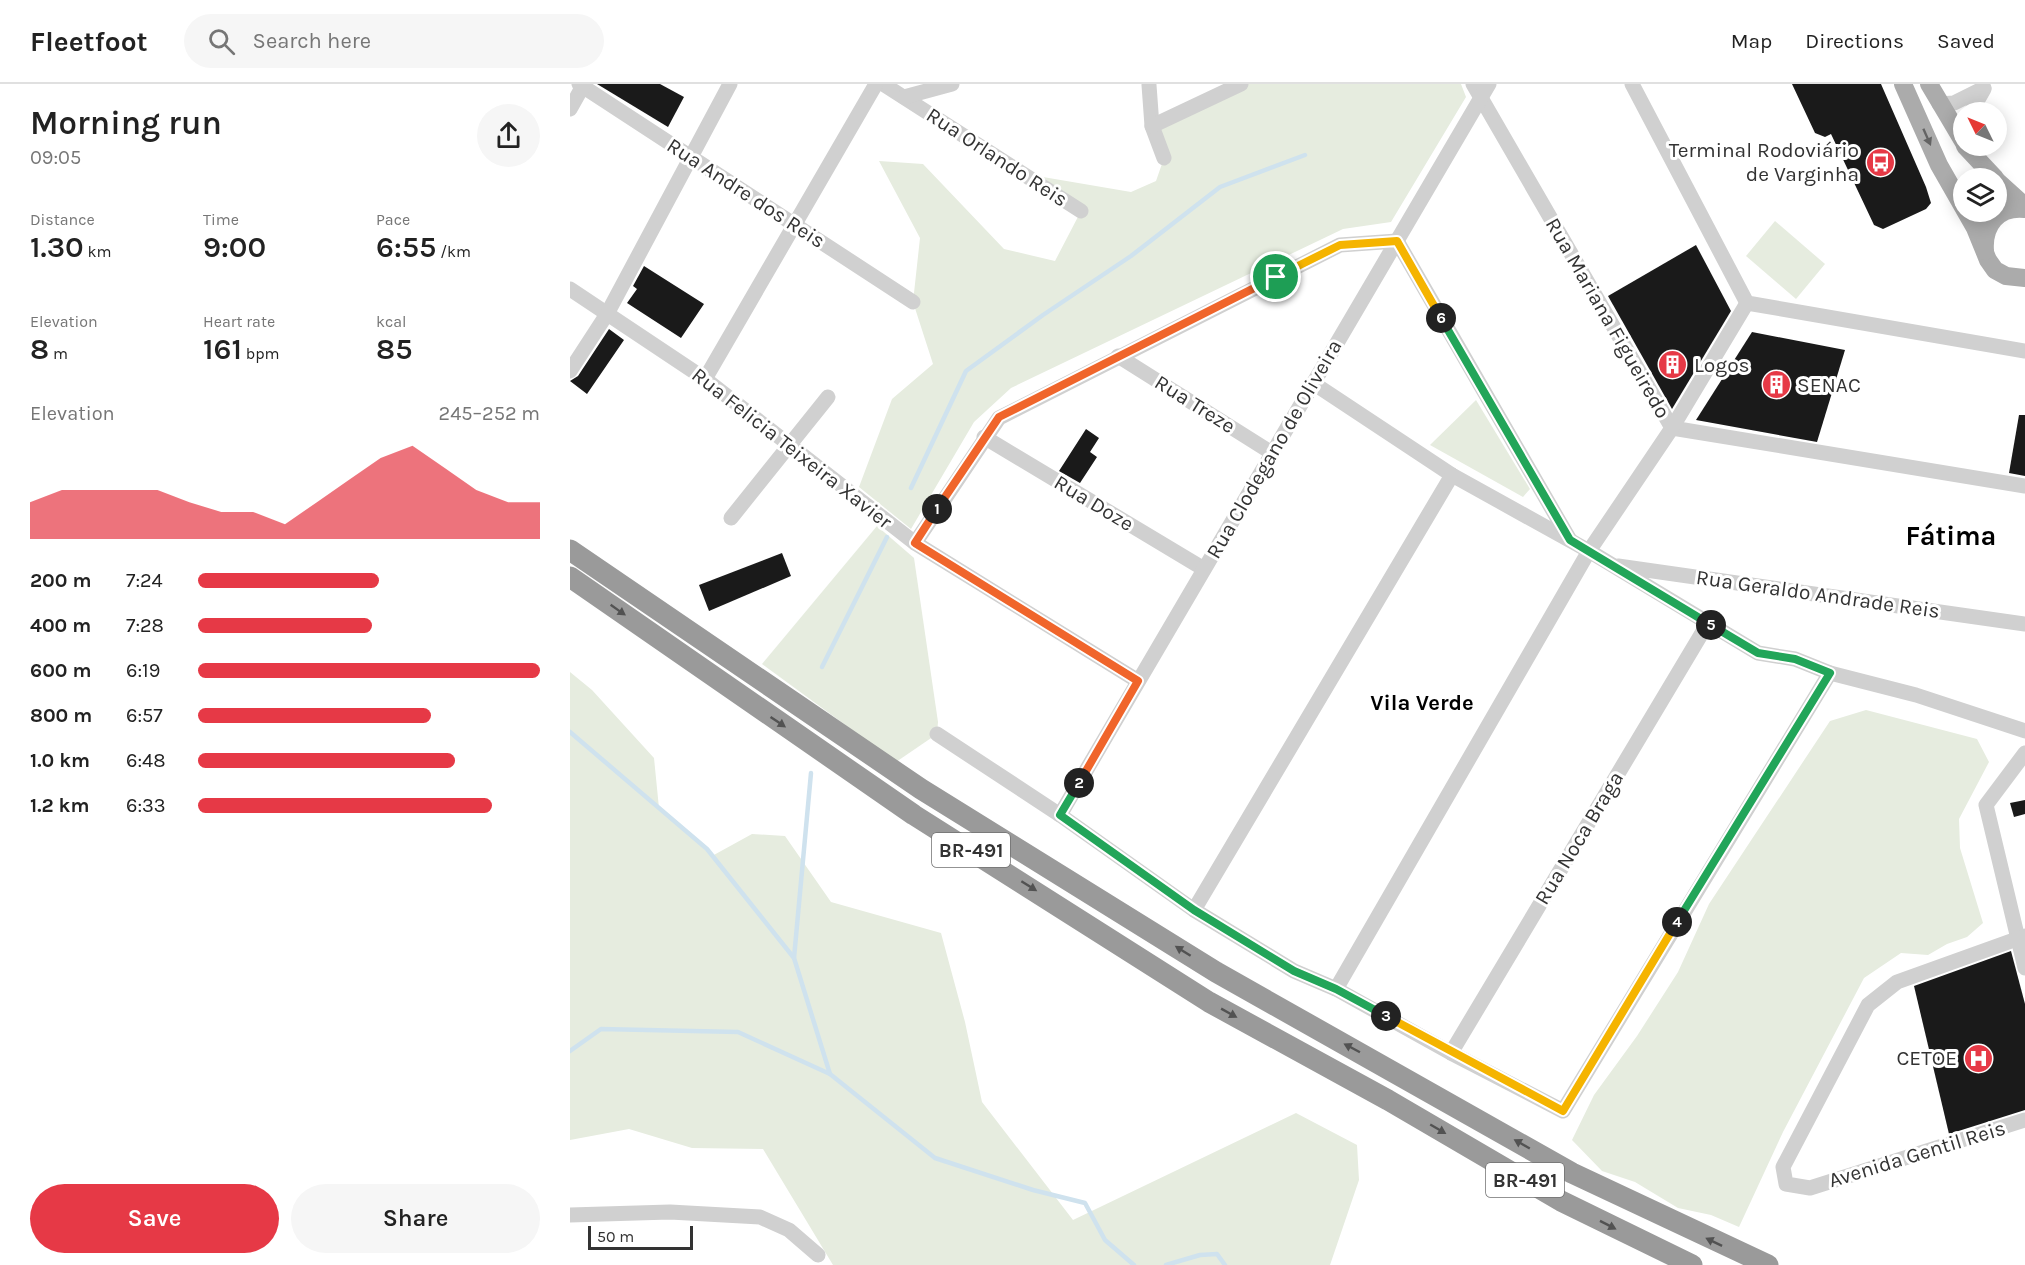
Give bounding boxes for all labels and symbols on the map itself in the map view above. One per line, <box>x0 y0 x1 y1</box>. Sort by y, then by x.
street label: Rua Orlando Reis <box>922 102 1072 212</box>
north arrow <box>1953 102 2007 156</box>
one-way arrow <box>1922 129 1932 147</box>
street label: Rua Andre dos Reis <box>662 133 830 253</box>
place label: Terminal Rodoviário de Varginha <box>1669 138 1859 186</box>
bus stop icon: Terminal Rodoviário de Varginha <box>1864 146 1896 178</box>
street label: Rua Mariana Figueiredo <box>1541 214 1675 422</box>
pin <box>1250 251 1301 302</box>
pin: 6 <box>1426 303 1456 333</box>
street label: Rua Clodegano de Oliveira <box>1201 335 1347 563</box>
building icon: Logos <box>1657 349 1689 381</box>
place label: Logos <box>1694 353 1750 377</box>
street label: Rua Felicia Teixeira Xavier <box>687 362 897 534</box>
building icon: SENAC <box>1760 369 1792 401</box>
street label: Rua Treze <box>1150 370 1240 438</box>
place label: SENAC <box>1797 373 1861 397</box>
street label: Rua Doze <box>1050 470 1138 536</box>
pin: 1 <box>922 494 952 524</box>
district label: Fátima <box>1906 520 1996 552</box>
street label: Rua Geraldo Andrade Reis <box>1695 565 1941 623</box>
one-way arrow <box>610 604 626 615</box>
pin: 5 <box>1696 610 1726 640</box>
district label: Vila Verde <box>1370 690 1474 716</box>
one-way arrow <box>770 716 786 727</box>
street label: Rua Noca Braga <box>1530 767 1628 909</box>
pin: 2 <box>1064 768 1094 798</box>
road number: BR-491 <box>932 833 1010 867</box>
one-way arrow <box>1021 880 1037 891</box>
pin: 4 <box>1662 907 1692 937</box>
one-way arrow <box>1175 945 1191 956</box>
pin: 3 <box>1371 1001 1401 1031</box>
one-way arrow <box>1221 1008 1238 1018</box>
hospital icon: CETOE <box>1962 1042 1994 1074</box>
one-way arrow <box>1343 1043 1360 1053</box>
place label: CETOE <box>1896 1046 1957 1070</box>
street label: Avenida Gentil Reis <box>1826 1116 2008 1192</box>
one-way arrow <box>1430 1124 1447 1134</box>
one-way arrow <box>1514 1138 1530 1149</box>
road number: BR-491 <box>1486 1163 1564 1197</box>
one-way arrow <box>1599 1220 1616 1230</box>
scale bar <box>588 1223 693 1250</box>
one-way arrow <box>1706 1237 1723 1246</box>

